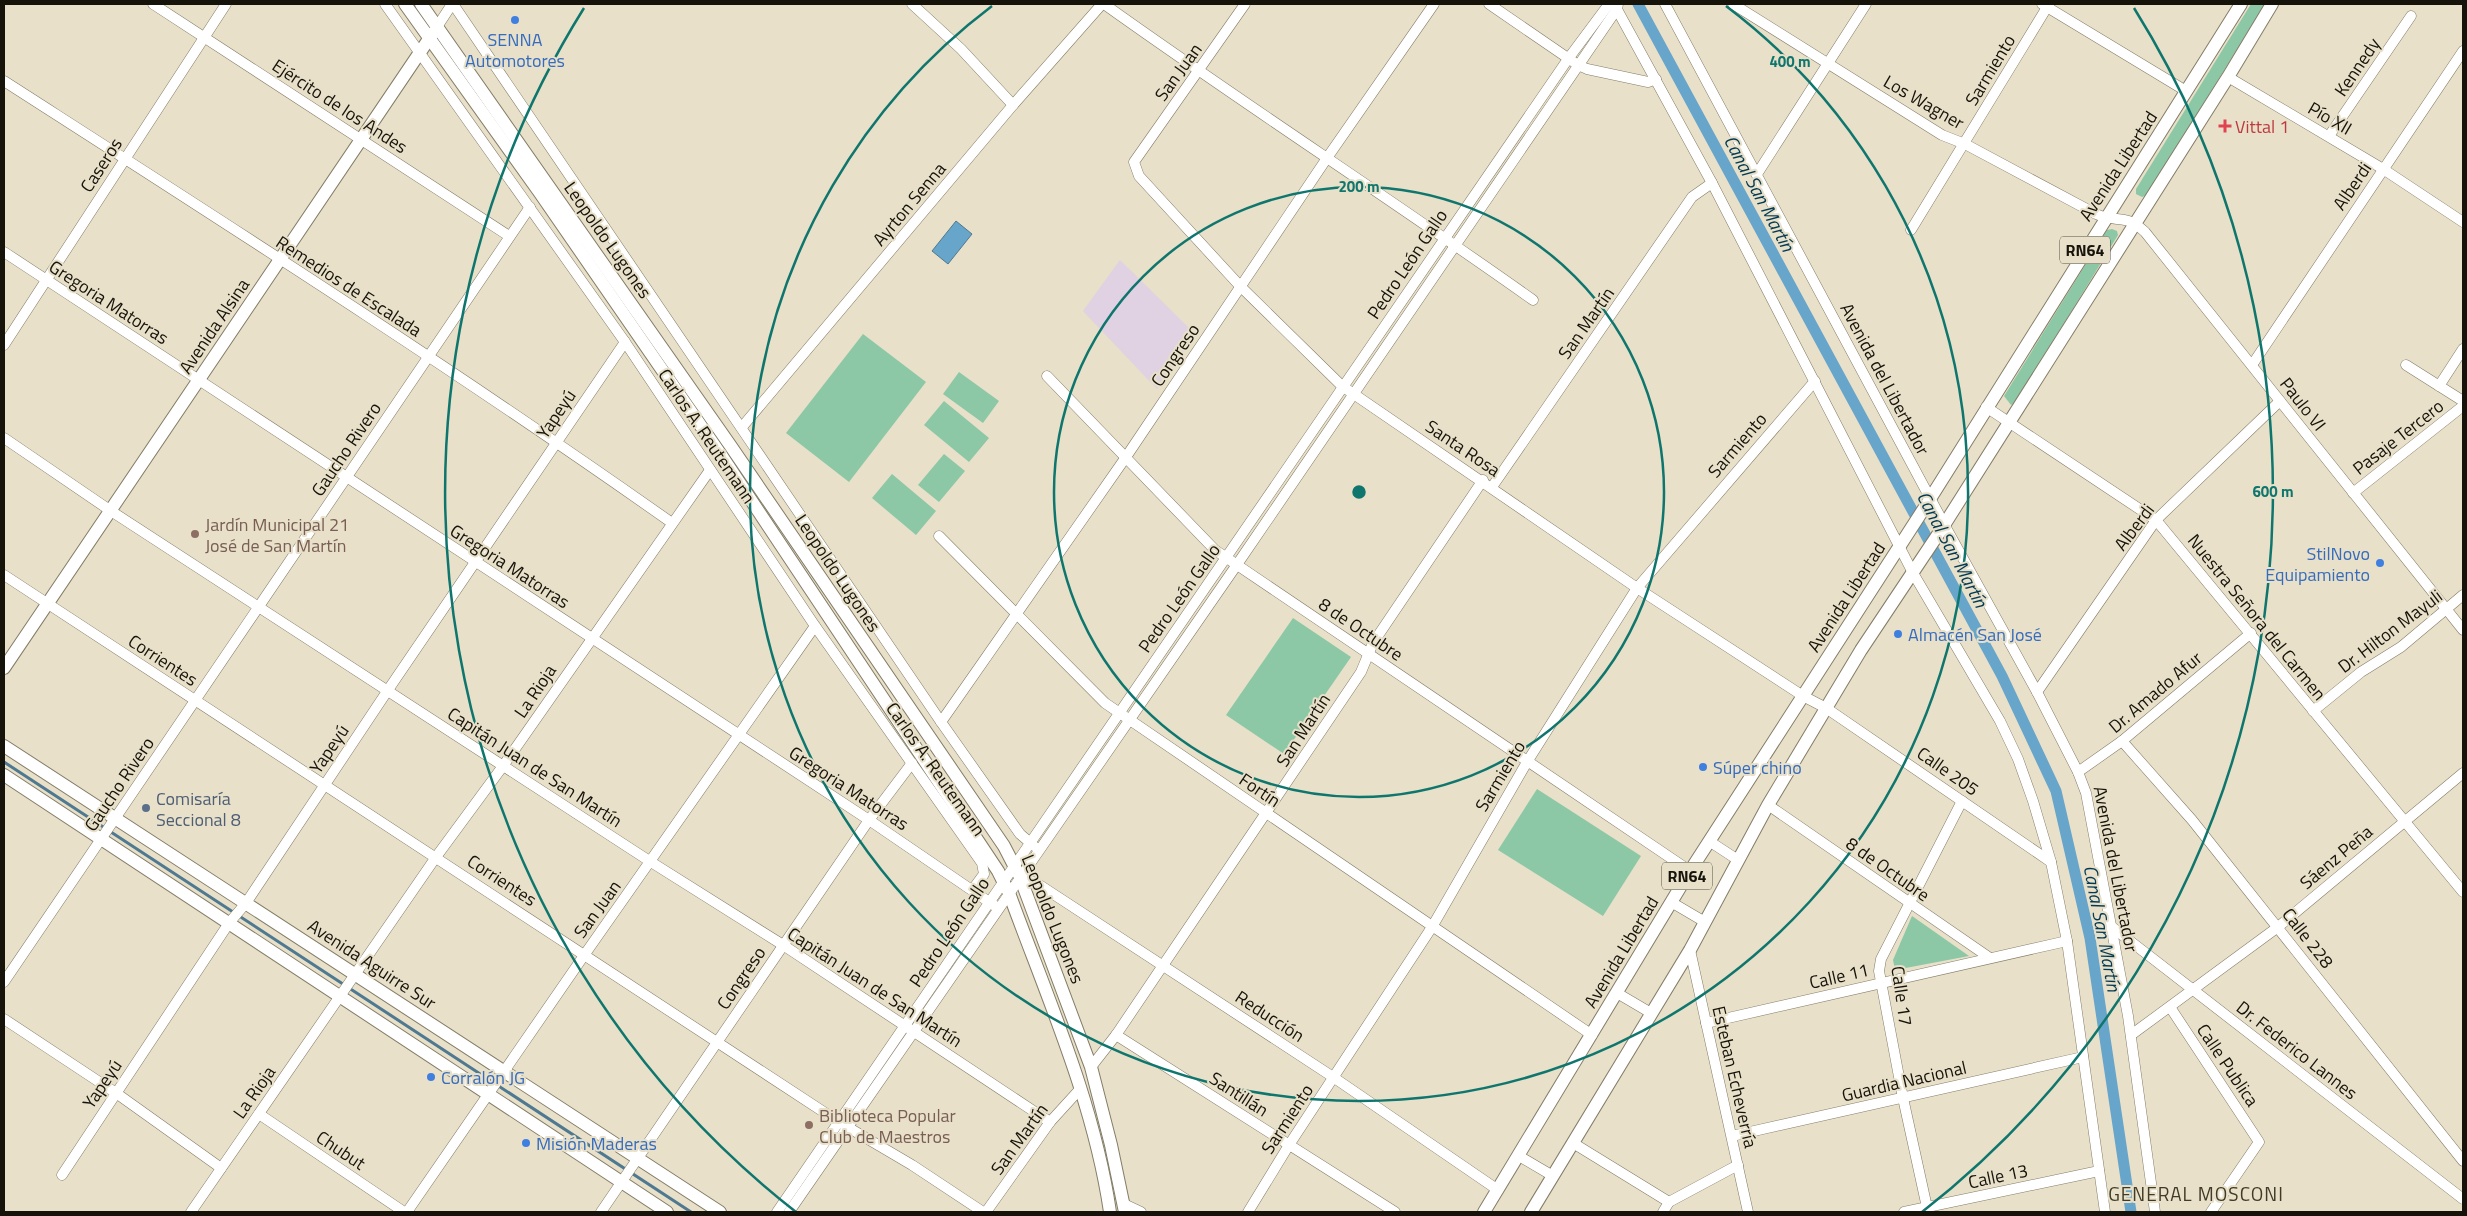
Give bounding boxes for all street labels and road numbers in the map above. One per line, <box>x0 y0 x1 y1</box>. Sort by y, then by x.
street label: Sarmiento <box>1958 29 2022 111</box>
street label: Kennedy <box>2327 32 2387 102</box>
street label: San Juan <box>1148 37 1208 107</box>
street label: Ejército de los Andes <box>267 52 413 160</box>
street label: Los Wagner <box>1879 68 1969 136</box>
street label: Pío XII <box>2303 95 2357 141</box>
street label: Avenida Libertad <box>2072 106 2164 226</box>
street label: Caseros <box>73 132 129 198</box>
street label: Ayrton Senna <box>866 156 952 252</box>
street label: Alberdi <box>2326 157 2378 215</box>
street label: Leopoldo Lugones <box>558 176 658 304</box>
street label: Pedro León Gallo <box>1360 204 1454 324</box>
street label: Remedios de Escalada <box>271 229 427 343</box>
road number: RN64 <box>2060 236 2110 264</box>
street label: Gregoria Matorras <box>44 253 174 351</box>
street label: Avenida Alsina <box>172 273 256 379</box>
street label: San Martín <box>1551 281 1621 365</box>
street label: Avenida del Libertador <box>1833 298 1937 460</box>
street label: Congreso <box>1144 318 1206 392</box>
street label: Carlos A. Reutemann <box>652 363 762 509</box>
street label: Paulo VI <box>2273 371 2333 437</box>
street label: Yapeyú <box>530 384 582 444</box>
street label: Pasaje Tercero <box>2347 393 2449 481</box>
street label: Gaucho Rivero <box>304 396 388 502</box>
street label: Sarmiento <box>1701 407 1773 483</box>
street label: Santa Rosa <box>1420 413 1506 483</box>
street label: Alberdi <box>2107 498 2161 556</box>
street label: Leopoldo Lugones <box>788 509 888 637</box>
street label: Gregoria Matorras <box>445 517 575 615</box>
street label: Nuestra Señora del Carmen <box>2181 528 2333 706</box>
street label: Avenida Libertad <box>1800 537 1892 657</box>
street label: Pedro León Gallo <box>1131 538 1227 658</box>
street label: Dr. Hilton Mayuli <box>2332 583 2448 679</box>
street label: 8 de Octubre <box>1313 591 1409 667</box>
street label: Corrientes <box>123 627 203 693</box>
street label: Dr. Amado Afur <box>2102 645 2208 739</box>
street label: La Rioja <box>507 659 563 723</box>
street label: San Martín <box>1269 688 1337 772</box>
street label: Carlos A. Reutemann <box>880 697 992 841</box>
street label: Capitán Juan de San Martín <box>442 700 628 834</box>
street label: Yapeyú <box>303 719 355 779</box>
street label: Gaucho Rivero <box>77 731 161 837</box>
street label: Sarmiento <box>1468 735 1532 817</box>
street label: Gregoria Matorras <box>784 739 914 837</box>
street label: Calle 205 <box>1911 740 1985 802</box>
street label: Fortín <box>1234 766 1286 814</box>
street label: Avenida del Libertador <box>2087 784 2145 954</box>
street label: Sáenz Peña <box>2294 818 2378 896</box>
street label: 8 de Octubre <box>1841 830 1935 908</box>
street label: Corrientes <box>462 847 542 913</box>
street label: Leopoldo Lugones <box>1015 850 1091 988</box>
road number: RN64 <box>1662 862 1712 889</box>
street label: Pedro León Gallo <box>902 872 996 992</box>
street label: San Juan <box>567 874 627 944</box>
street label: Avenida Libertad <box>1577 891 1665 1013</box>
street label: Calle 228 <box>2276 902 2340 974</box>
street label: Avenida Aguirre Sur <box>302 912 442 1016</box>
street label: Capitán Juan de San Martín <box>782 920 968 1054</box>
street label: Congreso <box>710 941 772 1015</box>
street label: Calle 11 <box>1807 956 1871 996</box>
street label: Calle 17 <box>1884 964 1920 1028</box>
street label: Reducción <box>1230 983 1310 1049</box>
street label: Dr. Federico Lannes <box>2231 994 2363 1106</box>
street label: Esteban Echeverría <box>1706 1003 1764 1151</box>
street label: Calle Publica <box>2190 1018 2266 1112</box>
street label: Yapeyú <box>76 1054 128 1114</box>
street label: Guardia Nacional <box>1839 1054 1969 1108</box>
street label: La Rioja <box>226 1060 282 1124</box>
street label: Santillán <box>1204 1065 1274 1123</box>
street label: Sarmiento <box>1254 1079 1320 1159</box>
street label: San Martín <box>984 1098 1054 1180</box>
street label: Chubut <box>311 1124 372 1177</box>
street label: Calle 13 <box>1966 1157 2030 1195</box>

